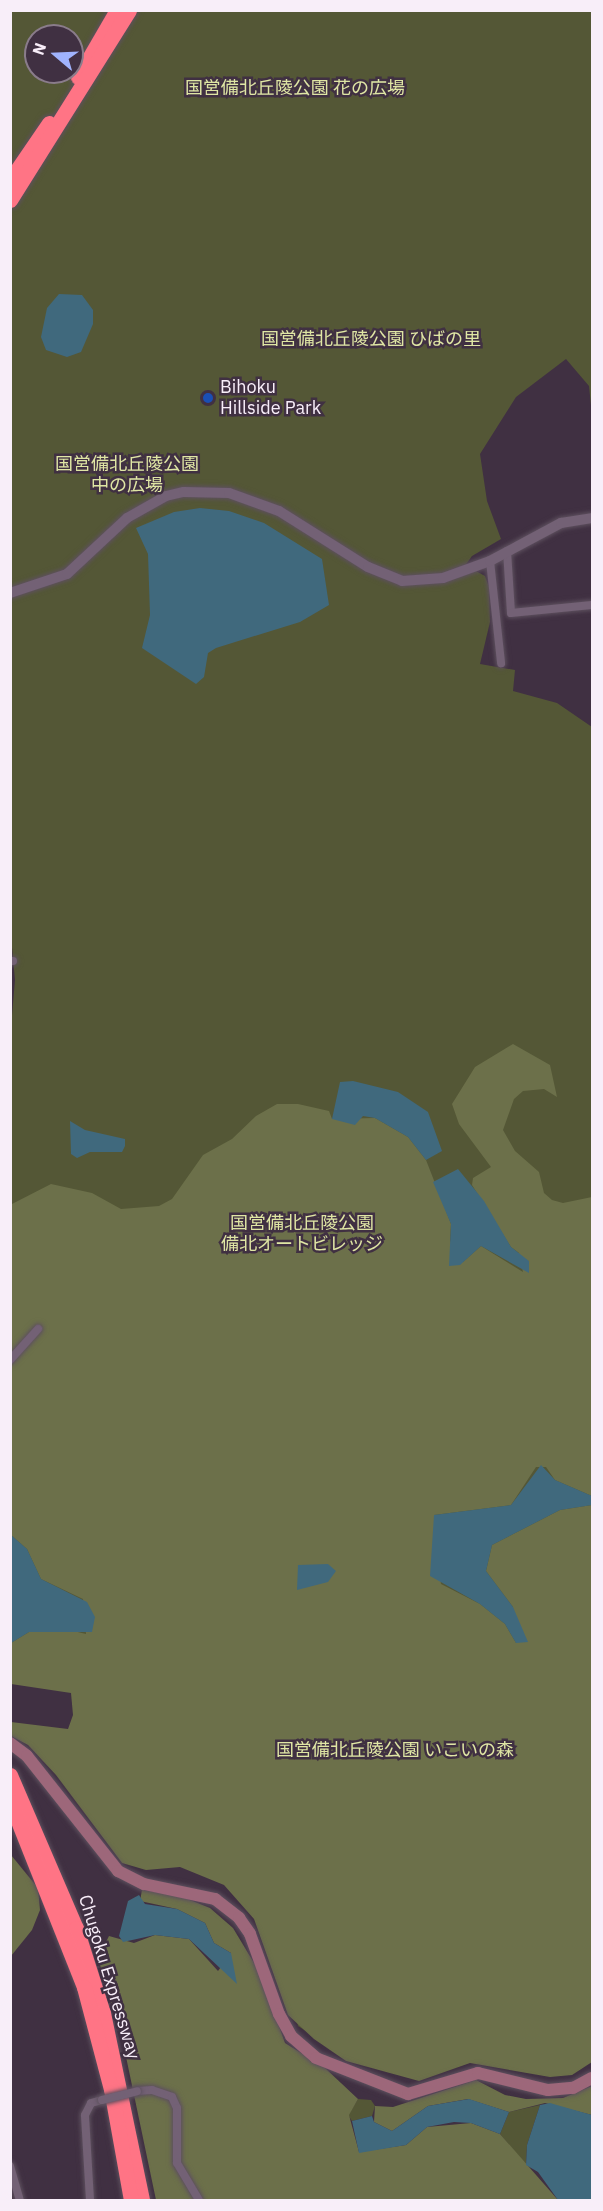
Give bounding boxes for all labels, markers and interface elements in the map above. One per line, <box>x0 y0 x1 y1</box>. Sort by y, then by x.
north arrow <box>24 24 84 84</box>
text: N <box>28 40 50 58</box>
park label: 国営備北丘陵公園 花の広場 <box>185 77 405 99</box>
park label: 国営備北丘陵公園 ひばの里 <box>261 328 481 350</box>
place label: Bihoku Hillside Park <box>220 377 321 420</box>
marker: Bihoku Hillside Park <box>201 391 215 405</box>
park label: 国営備北丘陵公園 中の広場 <box>55 454 199 496</box>
park label: 国営備北丘陵公園 備北オートビレッジ <box>221 1213 383 1256</box>
park label: 国営備北丘陵公園 いこいの森 <box>276 1739 514 1761</box>
street label: Chugoku Expressway <box>74 1892 144 2062</box>

